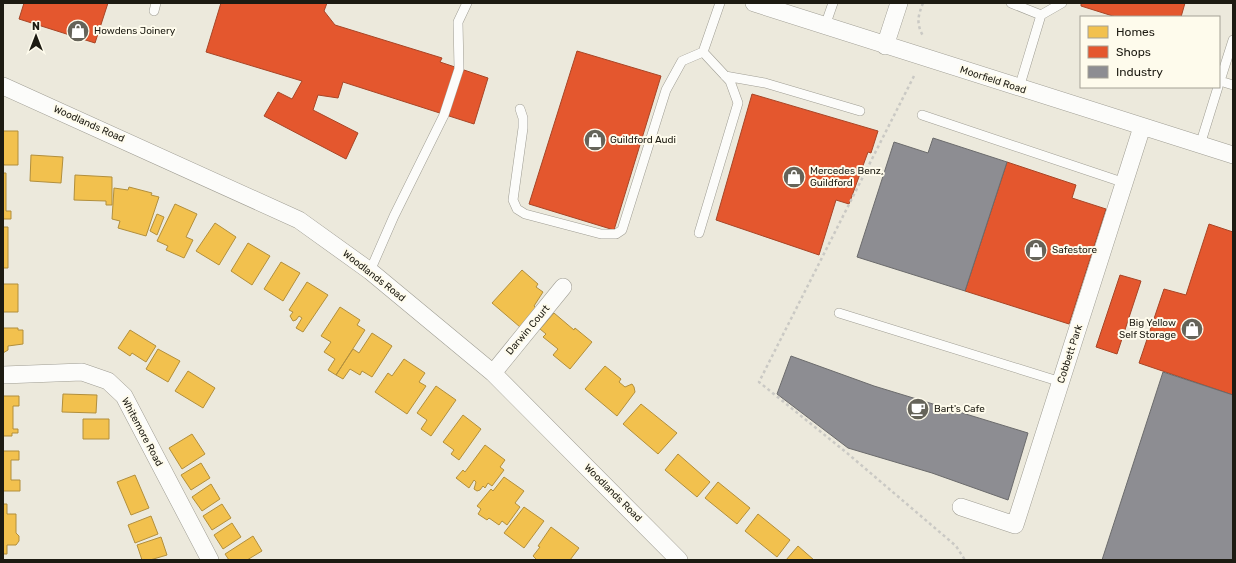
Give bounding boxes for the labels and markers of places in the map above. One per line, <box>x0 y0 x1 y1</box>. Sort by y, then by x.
shop icon: Howdens Joinery <box>65 18 91 44</box>
place label: Howdens Joinery <box>94 25 176 37</box>
shop icon: Guildford Audi <box>582 127 608 153</box>
place label: Guildford Audi <box>610 134 676 146</box>
shop icon: Mercedes Benz, Guildford <box>781 164 807 190</box>
place label: Mercedes Benz, Guildford <box>810 165 883 189</box>
shop icon: Safestore <box>1023 237 1049 263</box>
place label: Safestore <box>1052 244 1097 256</box>
shop icon: Big Yellow Self Storage <box>1179 316 1205 342</box>
place label: Big Yellow Self Storage <box>1119 317 1176 341</box>
cafe icon: Bart's Cafe <box>905 396 931 422</box>
place label: Bart's Cafe <box>934 403 985 415</box>

